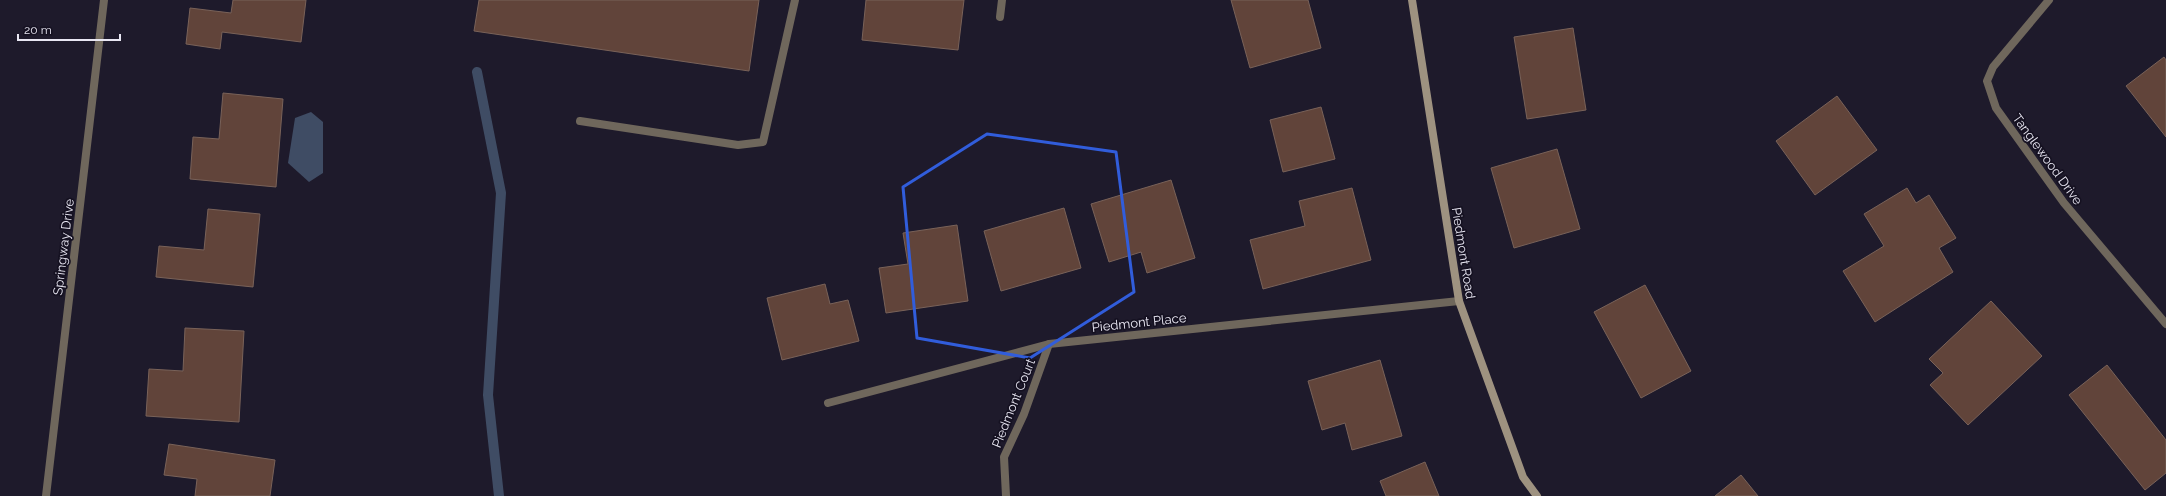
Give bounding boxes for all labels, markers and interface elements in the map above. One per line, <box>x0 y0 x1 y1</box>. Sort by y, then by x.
scale bar <box>18 16 120 42</box>
text: 20 m <box>24 23 52 37</box>
street label: Tanglewood Drive <box>2010 111 2086 208</box>
street label: Springway Drive <box>50 198 77 296</box>
street label: Piedmont Road <box>1449 206 1478 300</box>
street label: Piedmont Place <box>1091 310 1187 335</box>
street label: Piedmont Court <box>989 356 1038 450</box>

